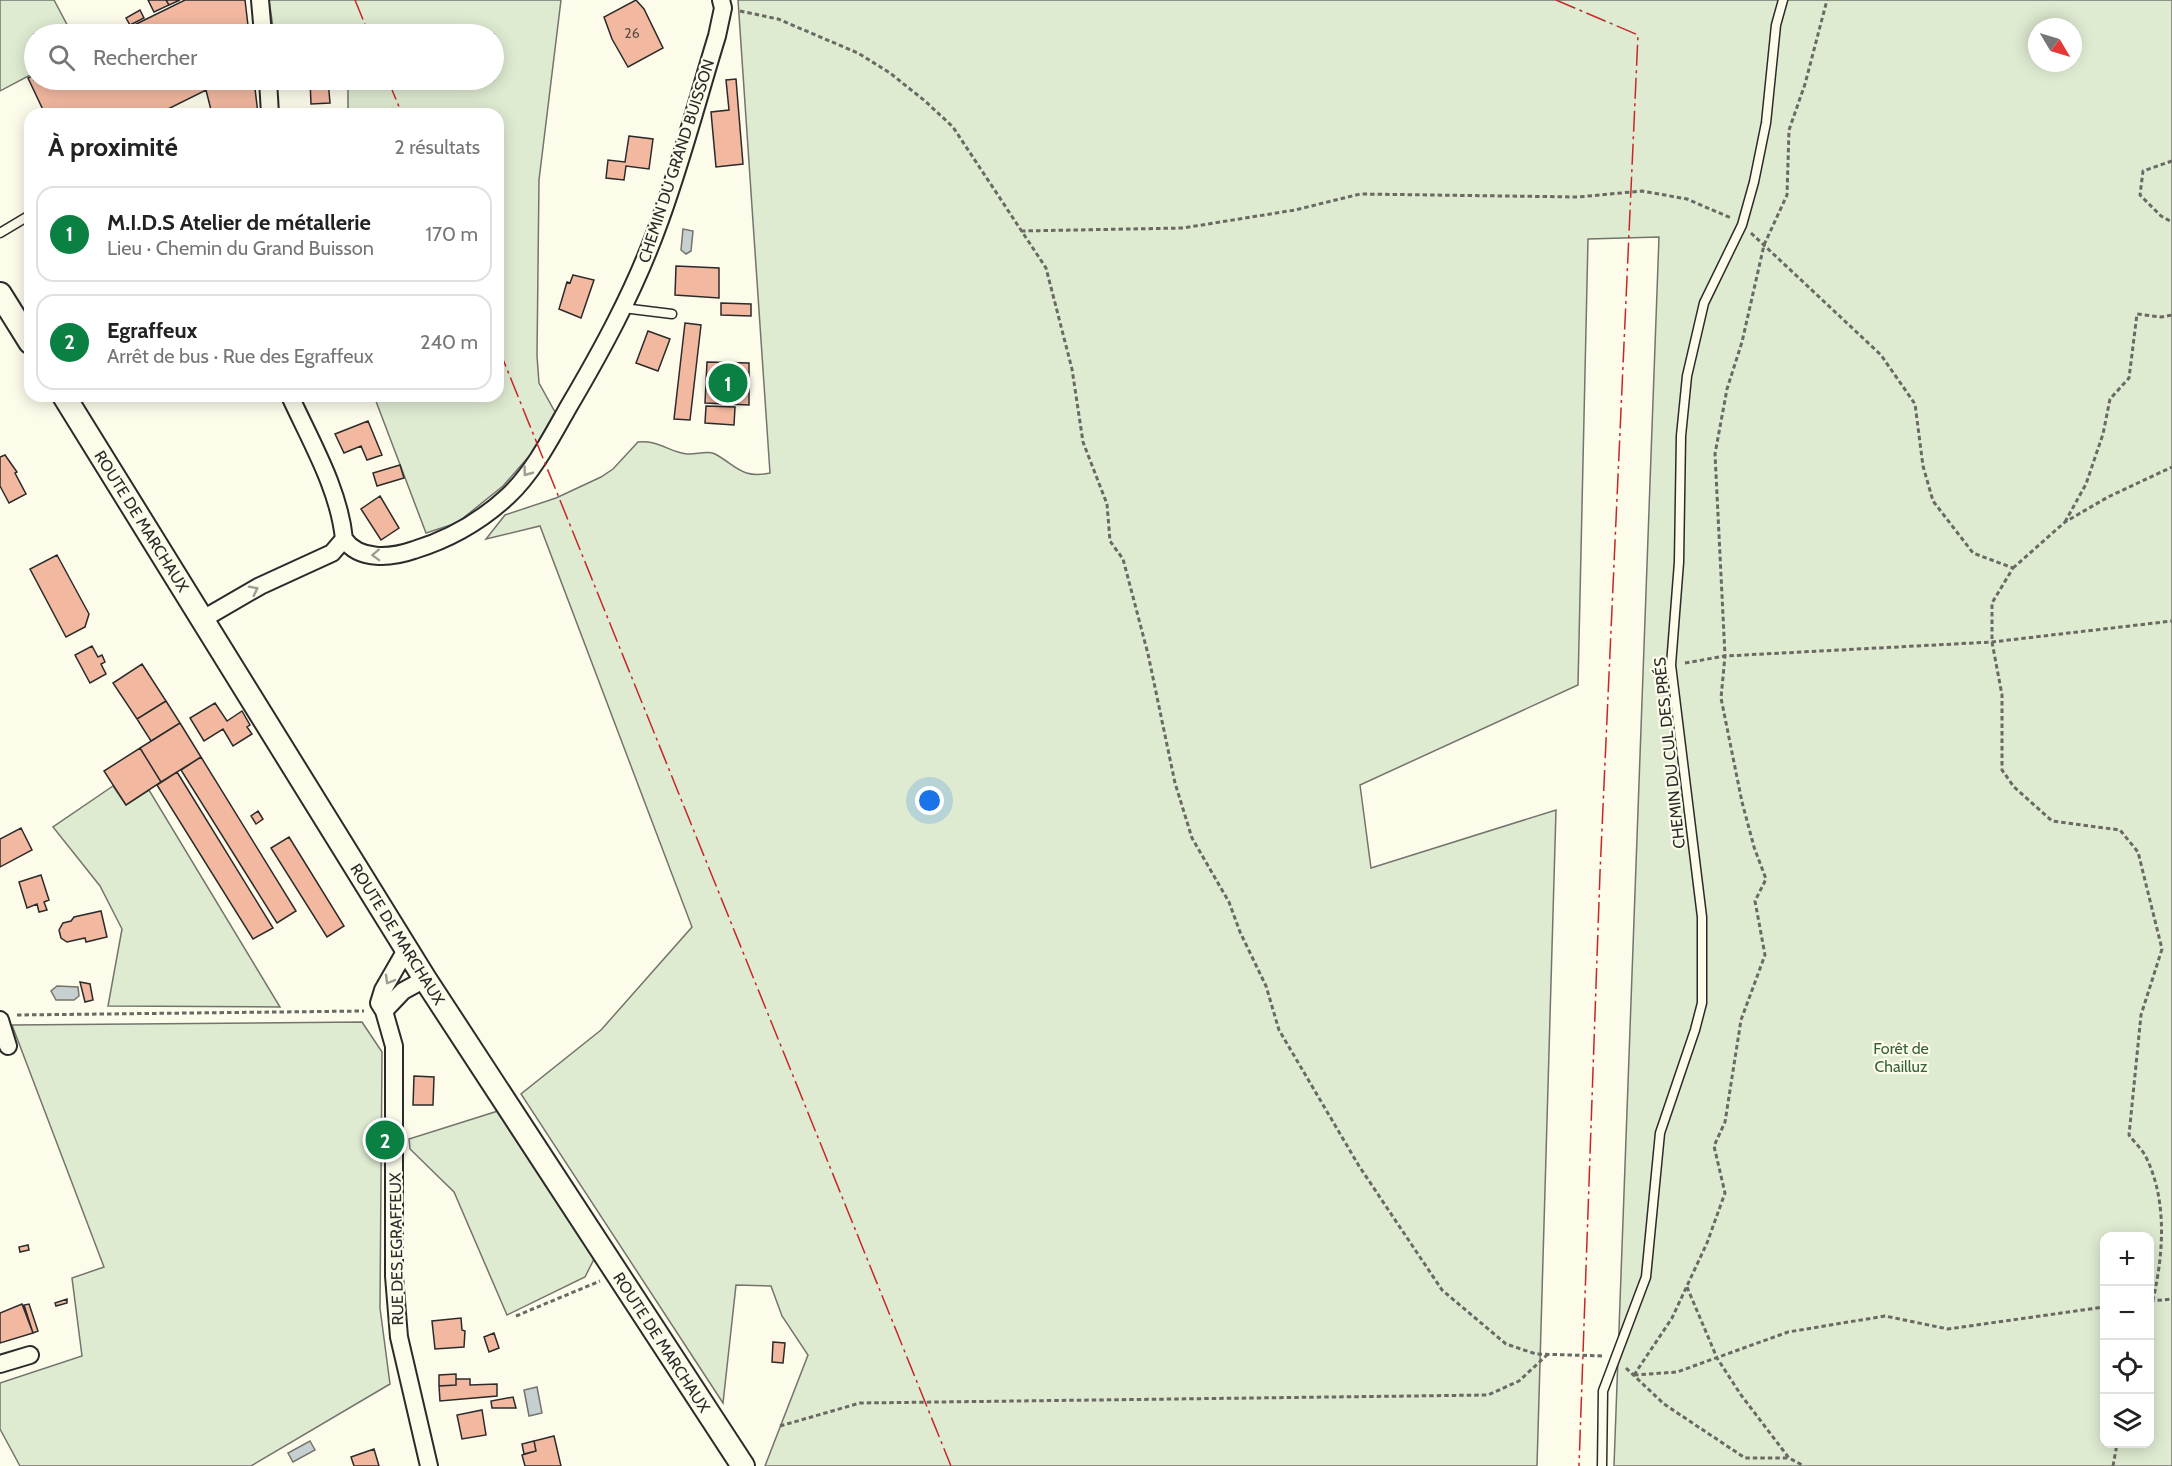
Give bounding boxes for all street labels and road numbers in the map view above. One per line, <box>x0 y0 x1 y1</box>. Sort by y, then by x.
street label: CHEMIN DU GRAND BUISSON <box>635 57 718 265</box>
street label: ROUTE DE MARCHAUX <box>90 447 193 596</box>
street label: CHEMIN DU CUL DES PRÉS <box>1650 656 1689 850</box>
street label: ROUTE DE MARCHAUX <box>346 860 449 1009</box>
street label: RUE DES EGRAFFEUX <box>386 1172 407 1326</box>
street label: ROUTE DE MARCHAUX <box>609 1269 714 1416</box>

